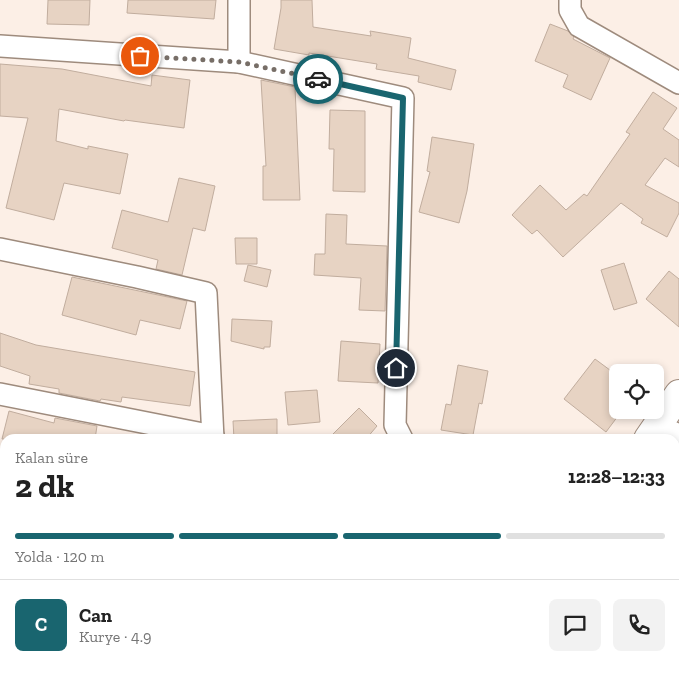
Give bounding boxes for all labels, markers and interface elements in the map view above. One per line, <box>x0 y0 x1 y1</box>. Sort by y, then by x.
pin <box>119 35 161 77</box>
icon: bag <box>126 42 154 70</box>
courier <box>293 54 343 104</box>
icon: car <box>304 65 332 93</box>
pin <box>375 347 417 389</box>
icon: home <box>382 354 410 382</box>
map controls <box>609 364 664 419</box>
button: locate <box>609 364 664 419</box>
text: Kalan süre <box>15 448 88 467</box>
text: 12:28–12:33 <box>568 465 665 488</box>
text: 2 dk <box>15 467 74 505</box>
text: Yolda · 120 m <box>15 547 104 566</box>
button: chat <box>549 599 601 651</box>
button: phone <box>613 599 665 651</box>
text: Can <box>79 604 112 627</box>
text: C <box>35 613 47 636</box>
text: Kurye · 4.9 <box>79 627 152 646</box>

